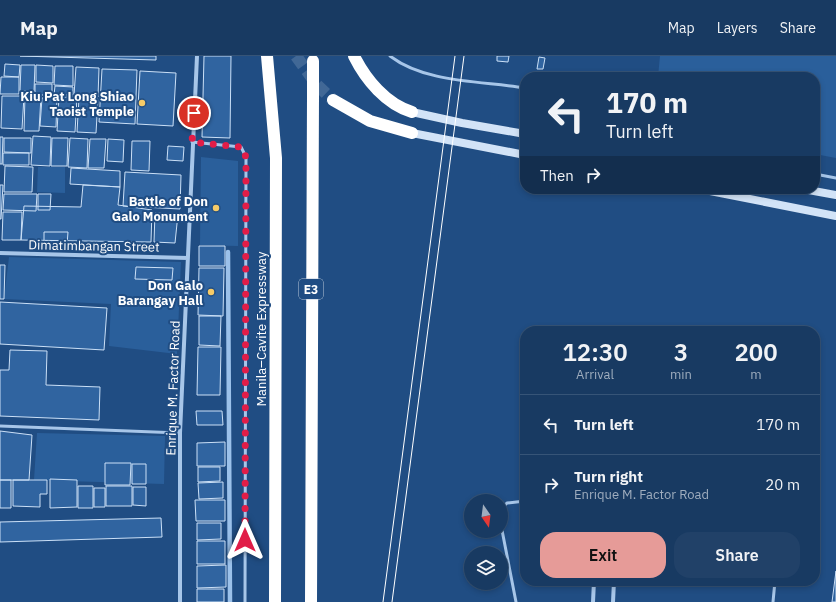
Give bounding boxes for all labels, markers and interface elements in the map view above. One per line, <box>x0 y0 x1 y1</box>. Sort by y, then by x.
text: Map <box>20 16 58 40</box>
text: Map <box>668 19 695 37</box>
text: Layers <box>717 19 758 37</box>
text: Share <box>780 19 816 37</box>
text: 170 m <box>606 84 688 121</box>
place label: Kiu Pat Long Shiao Taoist Temple <box>20 88 134 120</box>
icon: left <box>540 88 592 140</box>
pin <box>177 96 211 130</box>
marker: Kiu Pat Long Shiao Taoist Temple <box>137 98 147 108</box>
icon: arrive <box>183 102 205 124</box>
text: Turn left <box>606 120 674 143</box>
icon: right <box>582 164 604 186</box>
text: Then <box>540 166 574 185</box>
place label: Battle of Don Galo Monument <box>112 193 208 225</box>
marker: Battle of Don Galo Monument <box>211 203 221 213</box>
street label: Dimatimbangan Street <box>28 236 160 256</box>
street label: Manila–Cavite Expressway <box>253 251 270 406</box>
place label: Don Galo Barangay Hall <box>118 277 203 309</box>
road number: E3 <box>299 279 323 299</box>
marker: Don Galo Barangay Hall <box>206 287 216 297</box>
street label: Enrique M. Factor Road <box>162 320 184 456</box>
text: 12:30 <box>562 336 628 368</box>
text: 3 <box>674 336 688 368</box>
text: 200 <box>734 336 778 368</box>
text: Arrival <box>576 366 614 383</box>
text: min <box>670 366 692 383</box>
text: m <box>750 366 762 383</box>
icon: left <box>540 414 562 436</box>
text: Turn left <box>574 415 634 434</box>
text: 170 m <box>756 415 800 434</box>
text: Turn right <box>574 467 643 486</box>
icon: right <box>540 474 562 496</box>
text: 20 m <box>765 475 800 494</box>
text: Enrique M. Factor Road <box>574 486 709 503</box>
north arrow <box>464 494 508 538</box>
map controls <box>464 494 508 590</box>
position arrow <box>224 519 266 561</box>
button: Exit <box>540 532 666 578</box>
button: Share <box>674 532 800 578</box>
button: layers <box>464 546 508 590</box>

